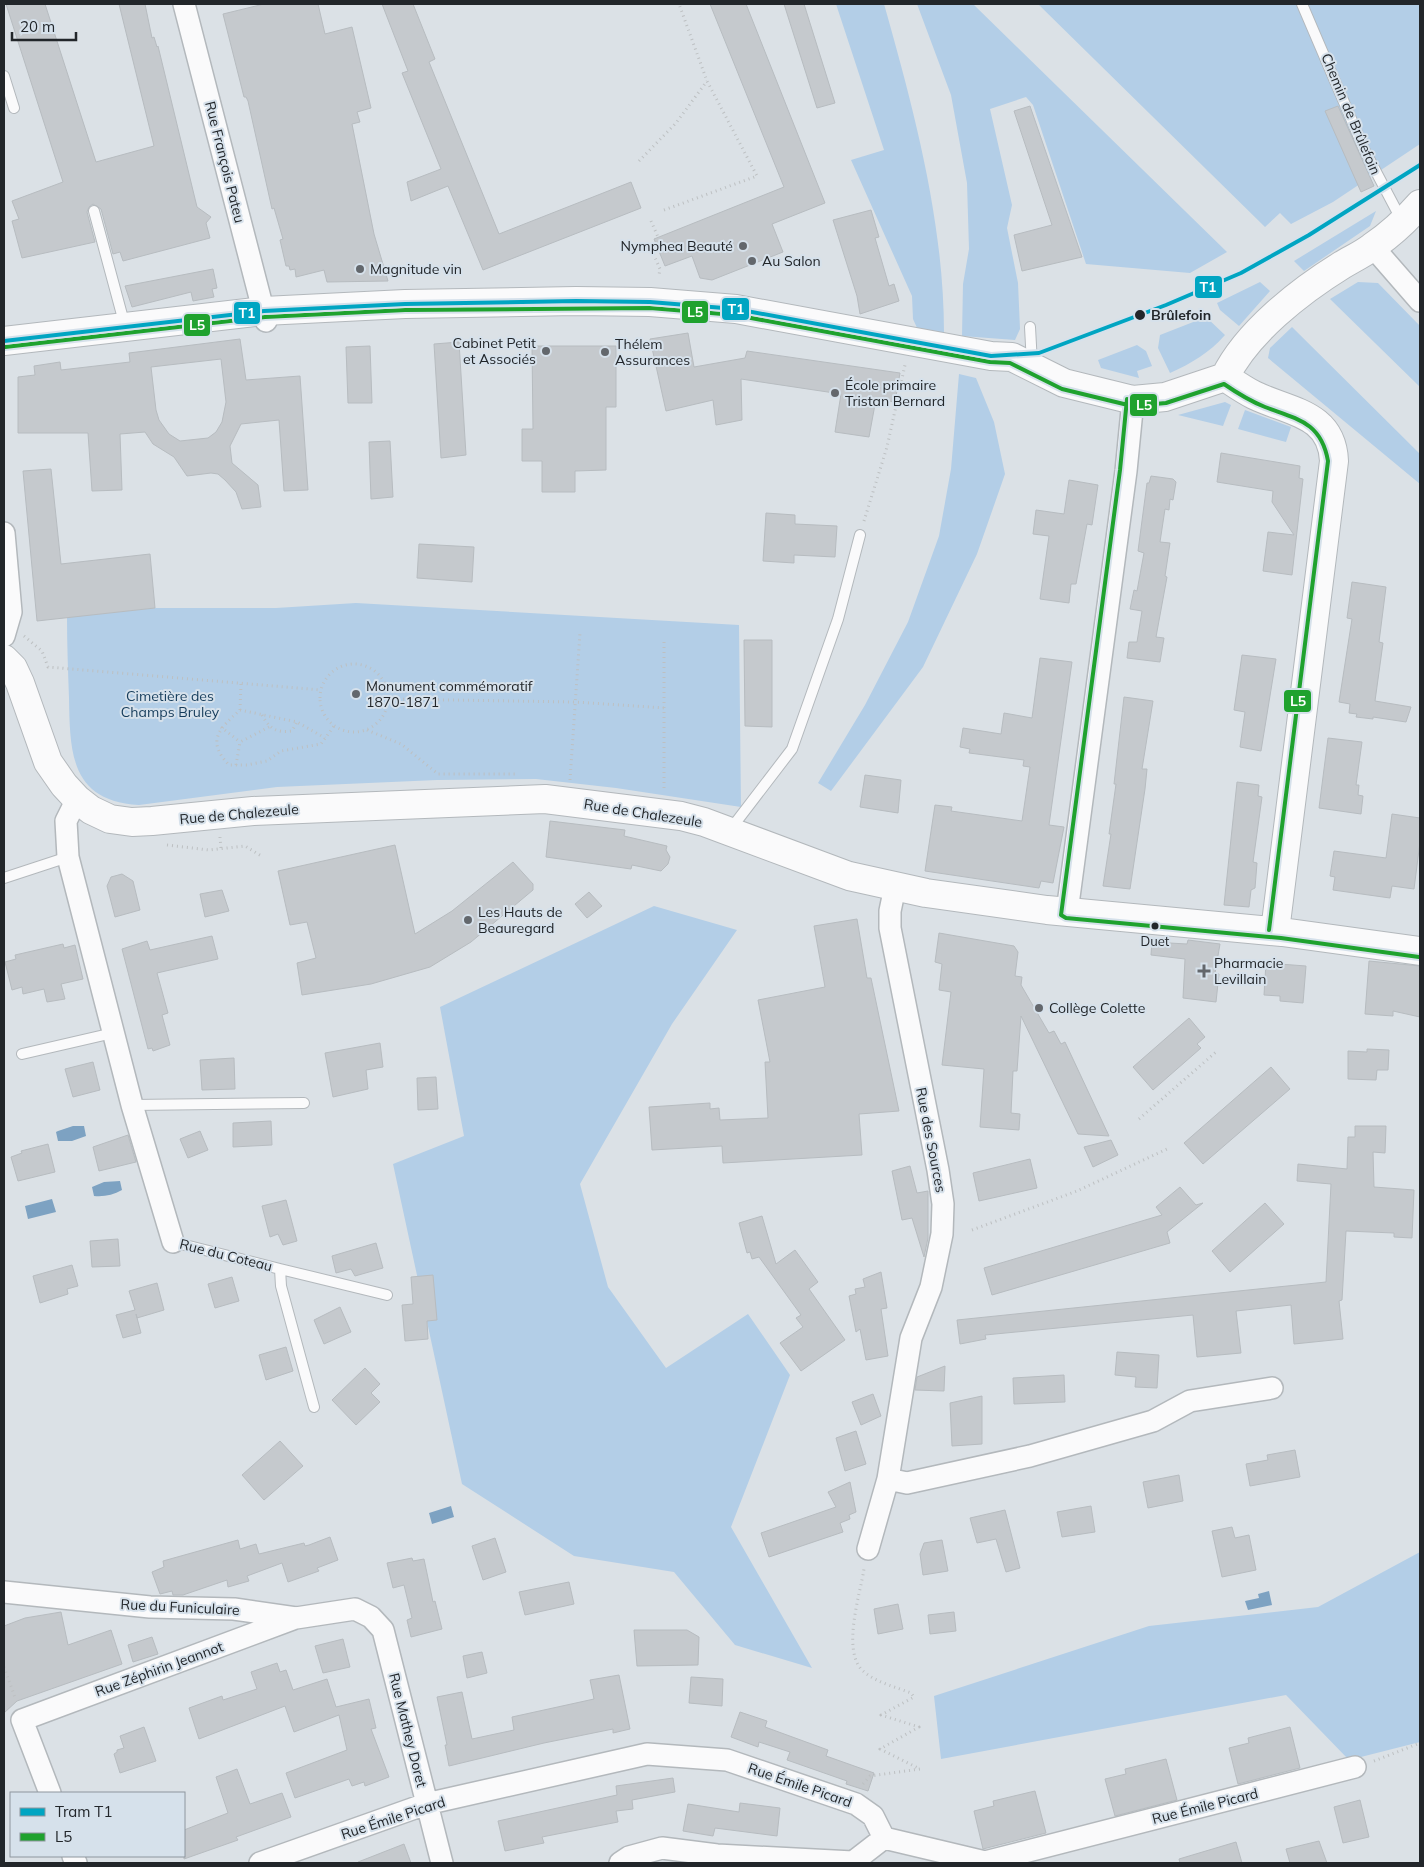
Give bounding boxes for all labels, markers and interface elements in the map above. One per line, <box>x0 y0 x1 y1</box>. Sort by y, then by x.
scale bar <box>12 10 76 42</box>
text: 20 m <box>20 17 55 36</box>
street label: Chemin de Brûlefoin <box>1317 51 1385 177</box>
street label: Rue François Pateu <box>201 99 249 225</box>
place label: Nymphea Beauté <box>620 237 733 255</box>
marker: Nymphea Beauté <box>737 240 749 252</box>
place label: Au Salon <box>762 252 821 270</box>
marker: Au Salon <box>746 255 758 267</box>
place label: Magnitude vin <box>370 260 462 278</box>
marker: Magnitude vin <box>354 263 366 275</box>
line badge: T1 <box>1194 275 1223 299</box>
text: T1 <box>1199 278 1217 296</box>
line badge: T1 <box>721 297 750 321</box>
line badge: L5 <box>681 300 709 324</box>
text: T1 <box>727 300 745 318</box>
line badge: T1 <box>233 301 261 325</box>
text: L5 <box>687 303 703 321</box>
text: T1 <box>238 304 256 322</box>
place label: Brûlefoin <box>1151 306 1211 324</box>
marker: Brûlefoin <box>1133 308 1147 322</box>
line badge: L5 <box>183 313 211 337</box>
text: L5 <box>189 316 205 334</box>
place label: Cabinet Petit et Associés <box>453 334 536 368</box>
place label: Thélem Assurances <box>615 335 690 369</box>
marker: Cabinet Petit et Associés <box>540 345 552 357</box>
marker: Thélem Assurances <box>599 346 611 358</box>
place label: École primaire Tristan Bernard <box>845 376 945 410</box>
marker: École primaire Tristan Bernard <box>829 387 841 399</box>
line badge: L5 <box>1129 393 1158 417</box>
text: L5 <box>1136 396 1152 414</box>
place label: Monument commémoratif 1870-1871 <box>366 677 533 711</box>
park label: Cimetière des Champs Bruley <box>121 687 220 721</box>
marker: Monument commémoratif 1870-1871 <box>350 688 362 700</box>
line badge: L5 <box>1283 689 1312 713</box>
text: L5 <box>1290 692 1306 710</box>
street label: Rue de Chalezeule <box>583 795 703 831</box>
street label: Rue de Chalezeule <box>179 800 299 828</box>
place label: Les Hauts de Beauregard <box>478 903 563 937</box>
marker: Les Hauts de Beauregard <box>462 914 474 926</box>
marker: Duet <box>1150 921 1160 931</box>
place label: Duet <box>1141 933 1170 949</box>
place label: Pharmacie Levillain <box>1214 954 1283 988</box>
marker: Pharmacie Levillain <box>1198 965 1210 977</box>
place label: Collège Colette <box>1049 999 1145 1017</box>
marker: Collège Colette <box>1033 1002 1045 1014</box>
street label: Rue des Sources <box>912 1086 950 1194</box>
street label: Rue du Coteau <box>178 1235 274 1275</box>
street label: Rue du Funiculaire <box>120 1595 240 1619</box>
street label: Rue Zéphirin Jeannot <box>93 1637 226 1701</box>
street label: Rue Mathey Doret <box>385 1671 431 1789</box>
street label: Rue Émile Picard <box>746 1759 854 1811</box>
street label: Rue Émile Picard <box>1150 1784 1260 1828</box>
legend <box>10 1792 185 1857</box>
street label: Rue Émile Picard <box>339 1793 447 1843</box>
text: Tram T1 <box>55 1802 112 1821</box>
text: L5 <box>55 1827 72 1846</box>

